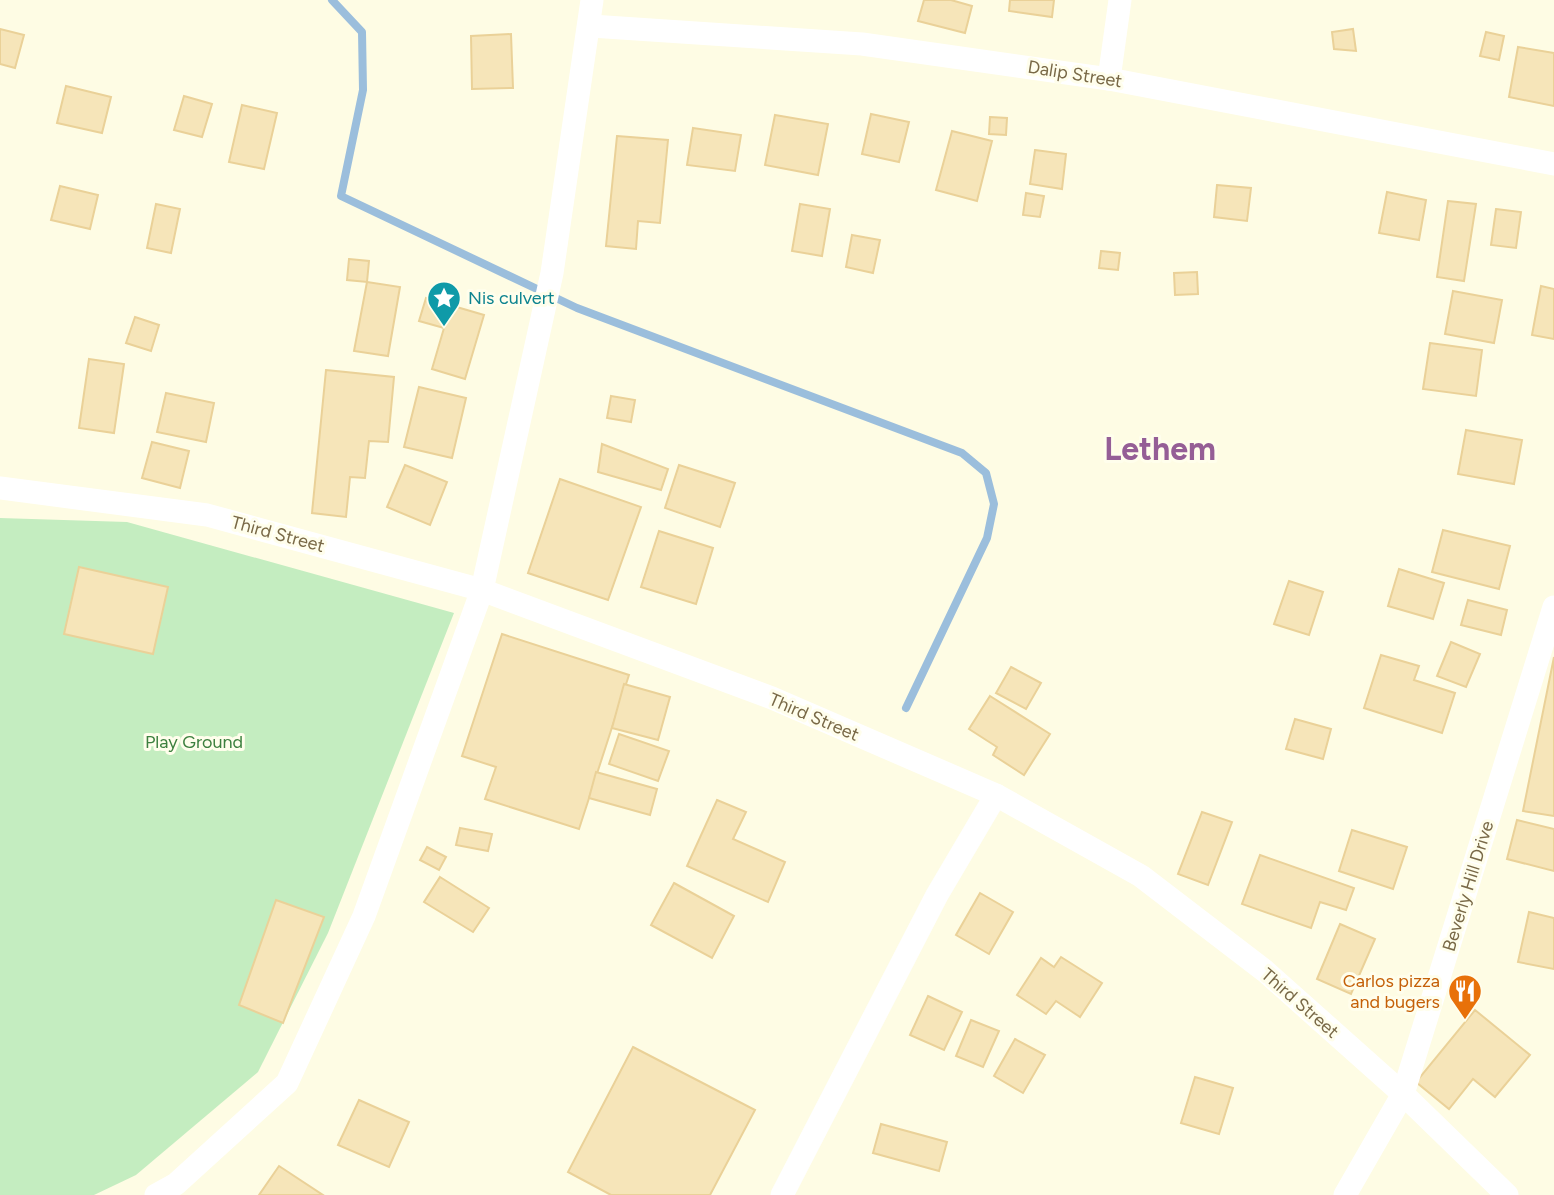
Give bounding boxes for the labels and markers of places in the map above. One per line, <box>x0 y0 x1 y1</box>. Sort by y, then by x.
place icon: Nis culvert <box>425 279 463 328</box>
place label: Nis culvert <box>468 287 555 309</box>
place label: Carlos pizza and bugers <box>1343 970 1440 1013</box>
restaurant icon: Carlos pizza and bugers <box>1446 972 1484 1021</box>

